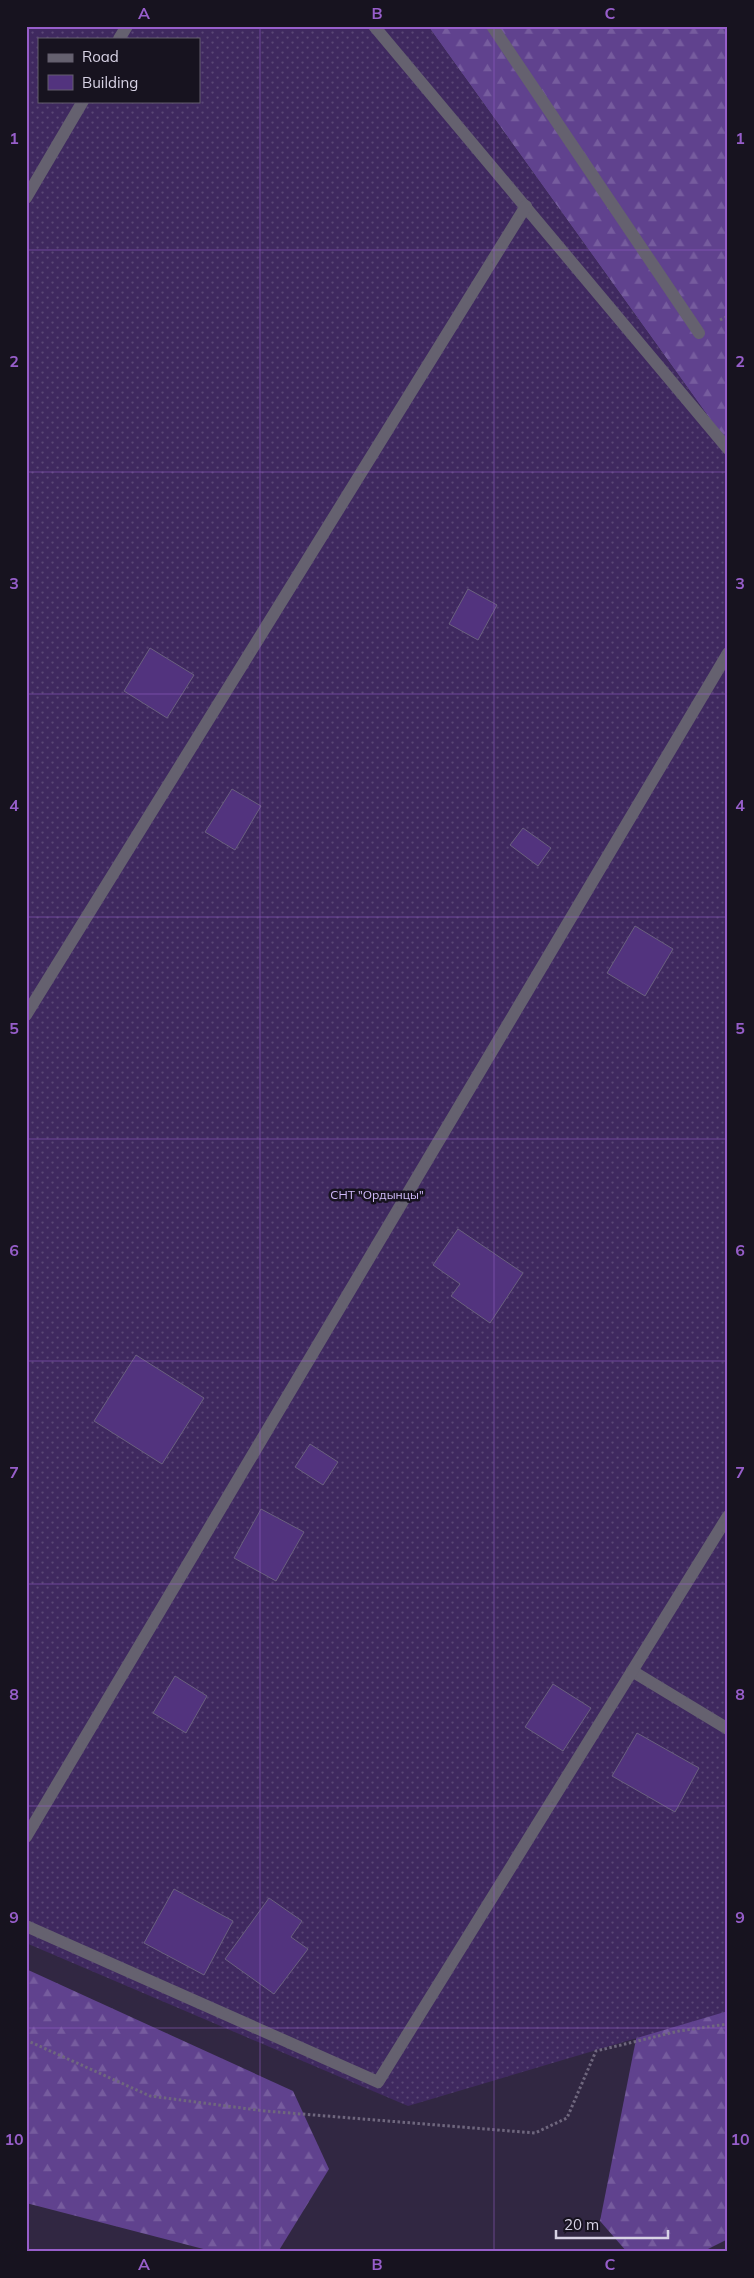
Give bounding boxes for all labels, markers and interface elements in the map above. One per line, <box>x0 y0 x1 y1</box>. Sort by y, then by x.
text: A <box>138 3 150 23</box>
text: B <box>371 3 383 23</box>
text: C <box>605 3 616 23</box>
legend <box>38 38 200 102</box>
text: Road <box>82 47 119 66</box>
text: Building <box>82 73 138 92</box>
text: 1 <box>9 128 19 148</box>
text: 1 <box>735 128 745 148</box>
text: 2 <box>9 351 19 371</box>
text: 2 <box>735 351 745 371</box>
text: 3 <box>9 573 19 593</box>
text: 3 <box>735 573 745 593</box>
text: 4 <box>9 795 19 815</box>
text: 4 <box>735 795 745 815</box>
text: 5 <box>9 1018 19 1038</box>
text: 5 <box>735 1018 745 1038</box>
park label: СНТ "Ордынцы" <box>330 1187 424 1202</box>
text: 6 <box>9 1240 19 1260</box>
text: 6 <box>735 1240 745 1260</box>
text: 7 <box>9 1462 19 1482</box>
text: 7 <box>735 1462 745 1482</box>
text: 8 <box>9 1684 19 1704</box>
text: 8 <box>735 1684 745 1704</box>
text: 9 <box>9 1907 19 1927</box>
text: 9 <box>735 1907 745 1927</box>
text: 10 <box>4 2129 24 2149</box>
text: 10 <box>730 2129 750 2149</box>
scale bar <box>556 2208 669 2240</box>
text: 20 m <box>564 2215 599 2234</box>
text: A <box>138 2254 150 2274</box>
text: B <box>371 2254 383 2274</box>
text: C <box>605 2254 616 2274</box>

